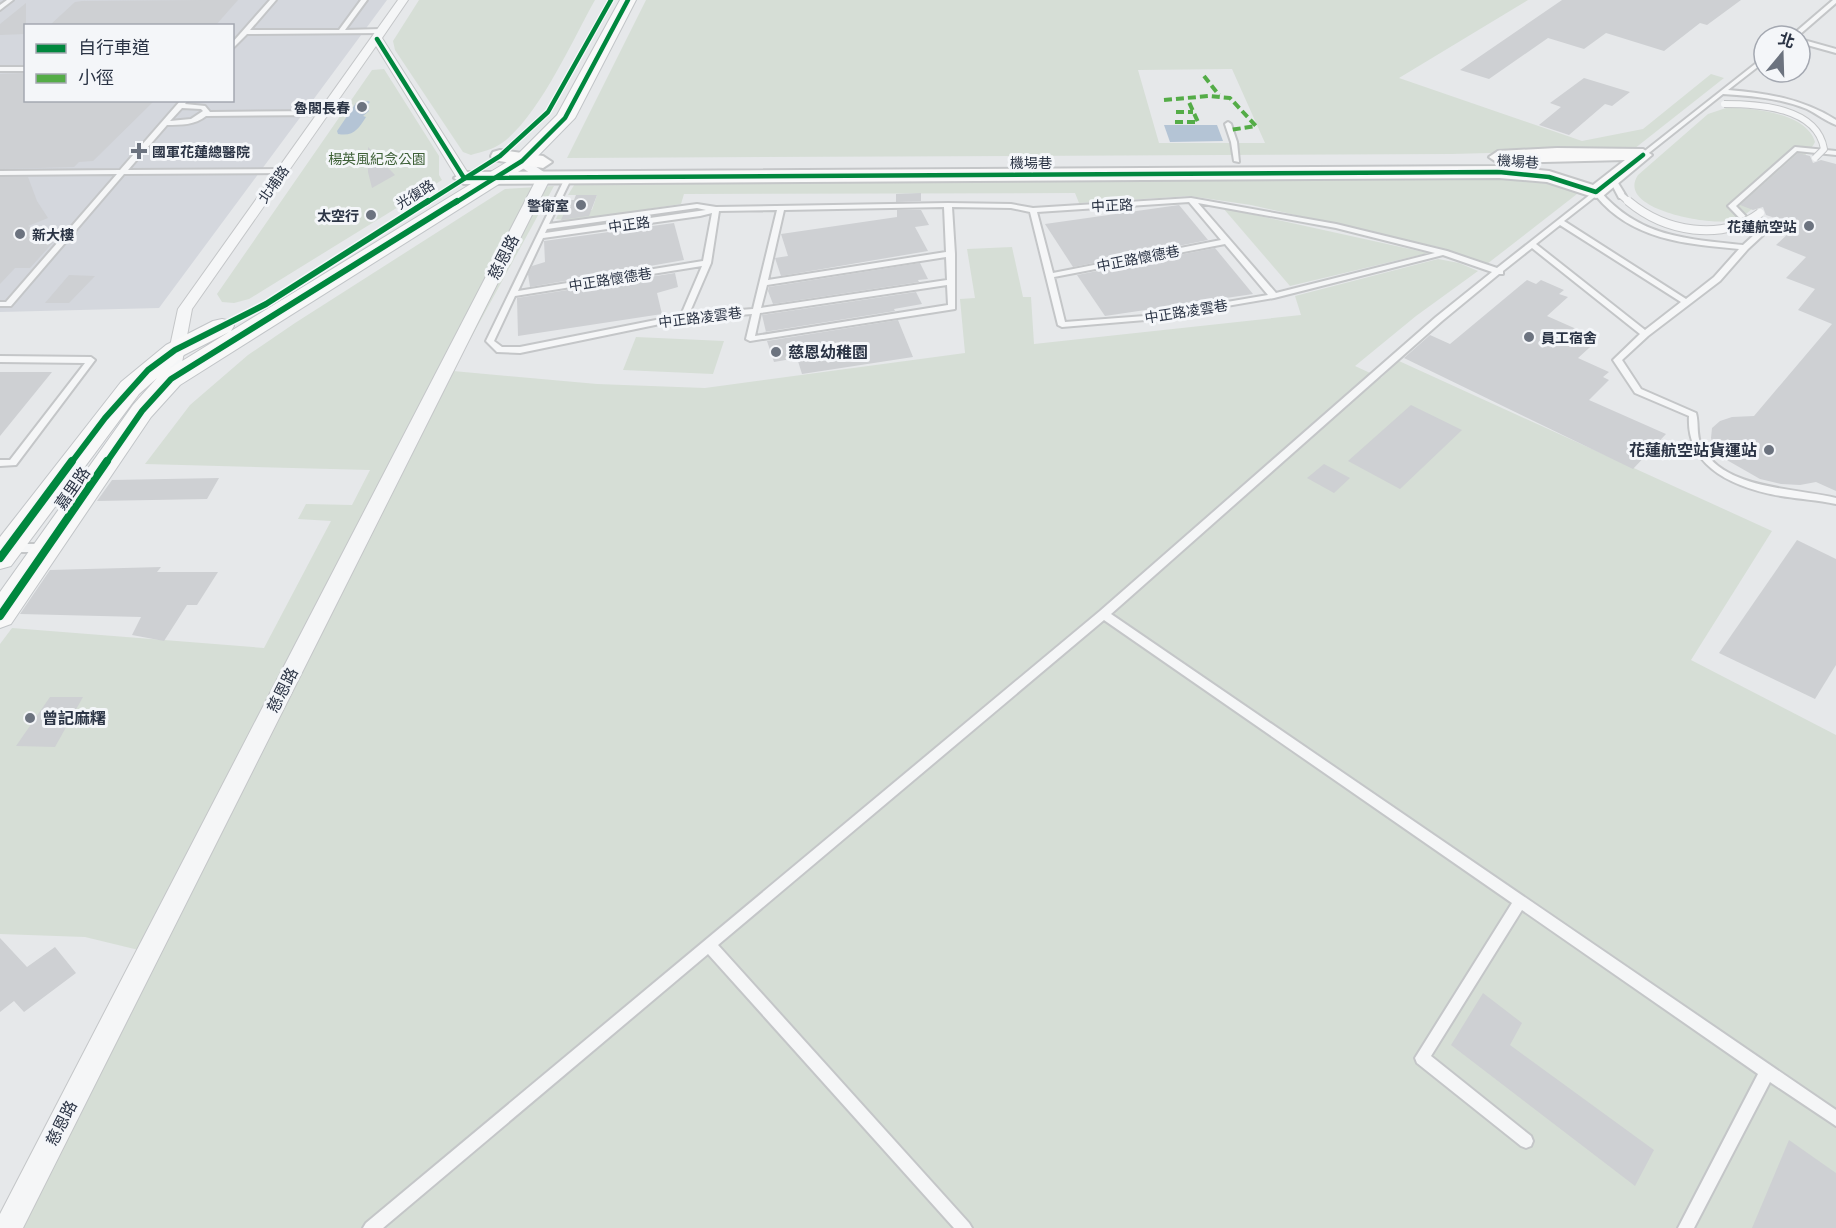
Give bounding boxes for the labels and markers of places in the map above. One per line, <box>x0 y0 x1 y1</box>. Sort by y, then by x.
place label: 魯閣長春 <box>294 97 350 118</box>
marker: 魯閣長春 <box>355 100 369 114</box>
place label: 國軍花蓮總醫院 <box>152 141 250 162</box>
marker: 國軍花蓮總醫院 <box>130 142 148 160</box>
place label: 警衛室 <box>527 195 569 216</box>
marker: 警衛室 <box>574 198 588 212</box>
place label: 太空行 <box>317 205 359 226</box>
marker: 太空行 <box>364 208 378 222</box>
place label: 花蓮航空站 <box>1727 216 1797 237</box>
marker: 花蓮航空站 <box>1802 219 1816 233</box>
place label: 新大樓 <box>32 224 74 245</box>
marker: 新大樓 <box>13 227 27 241</box>
place label: 員工宿舍 <box>1541 327 1597 348</box>
marker: 員工宿舍 <box>1522 330 1536 344</box>
place label: 慈恩幼稚園 <box>788 340 868 364</box>
marker: 慈恩幼稚園 <box>769 345 783 359</box>
place label: 花蓮航空站貨運站 <box>1629 438 1757 462</box>
marker: 花蓮航空站貨運站 <box>1762 443 1776 457</box>
place label: 曾記麻糬 <box>42 706 106 730</box>
marker: 曾記麻糬 <box>23 711 37 725</box>

